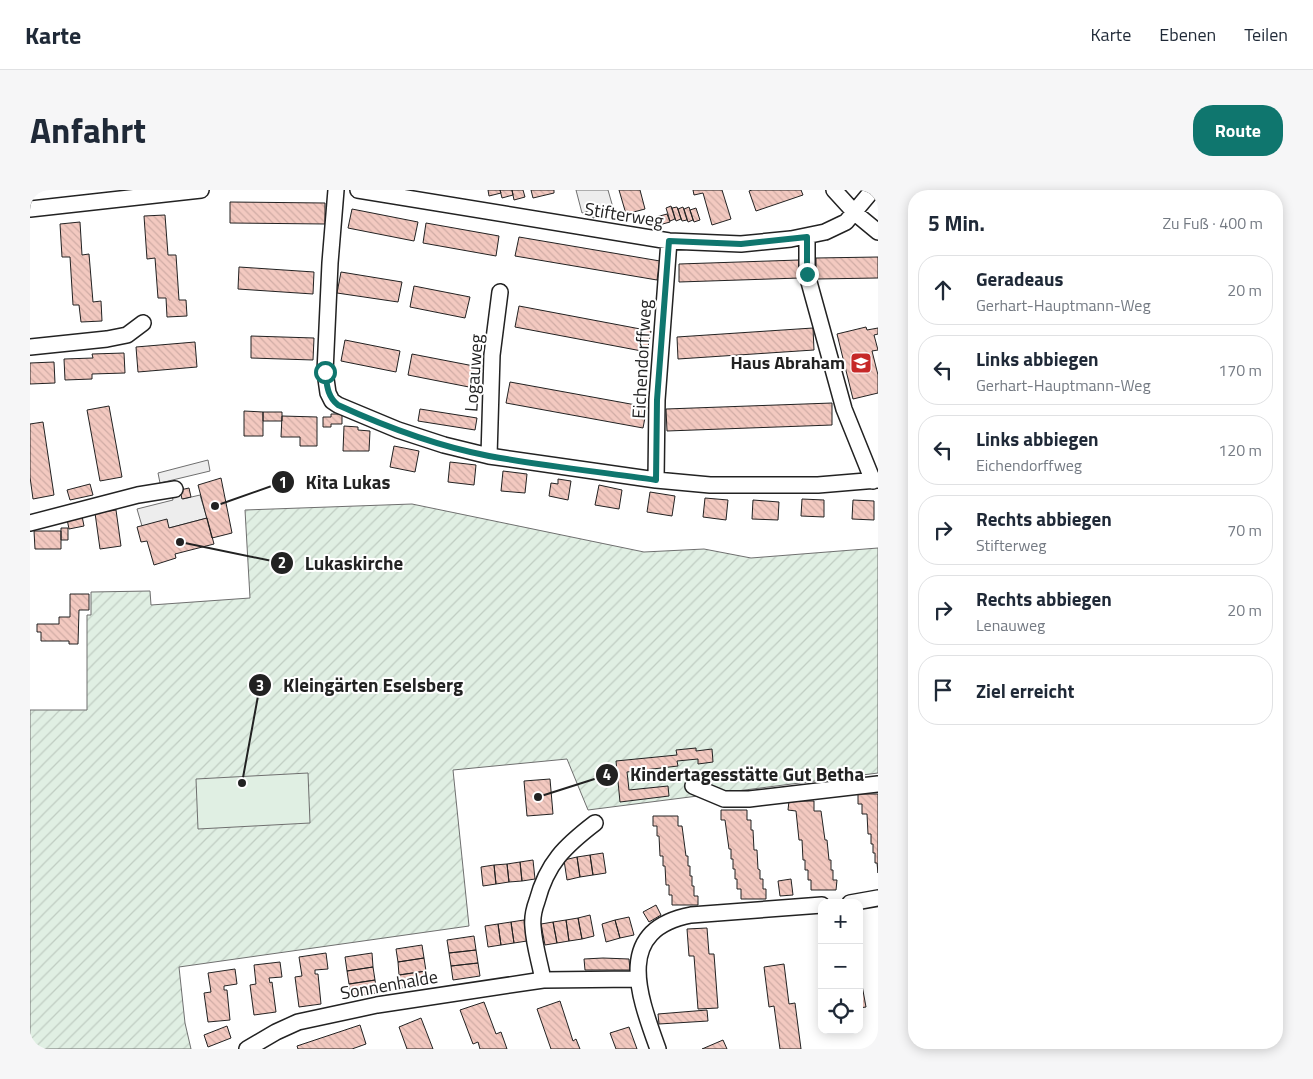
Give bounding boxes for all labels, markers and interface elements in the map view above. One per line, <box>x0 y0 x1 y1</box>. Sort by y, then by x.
text: Karte <box>25 17 81 53</box>
text: Karte <box>1090 21 1131 48</box>
text: Ebenen <box>1159 21 1216 48</box>
text: Teilen <box>1244 21 1288 48</box>
text: Anfahrt <box>30 103 146 157</box>
button: Route <box>1193 105 1283 156</box>
street label: Stifterweg <box>583 195 665 234</box>
text: 5 Min. <box>928 207 985 239</box>
text: Zu Fuß · 400 m <box>1162 211 1263 235</box>
route end <box>796 263 819 286</box>
text: Geradeaus <box>976 264 1063 293</box>
icon: ahead <box>929 276 957 304</box>
text: 20 m <box>1227 278 1262 302</box>
text: Gerhart-Hauptmann-Weg <box>976 293 1151 317</box>
street label: Eichendorffweg <box>625 299 658 419</box>
street label: Logauweg <box>457 333 490 413</box>
text: Links abbiegen <box>976 344 1099 373</box>
place label: Haus Abraham <box>730 349 845 376</box>
school or university icon: Haus Abraham <box>849 351 873 375</box>
icon: left <box>929 356 957 384</box>
text: 170 m <box>1218 358 1262 382</box>
route start <box>314 361 337 384</box>
text: Gerhart-Hauptmann-Weg <box>976 373 1151 397</box>
text: Links abbiegen <box>976 424 1099 453</box>
icon: left <box>929 436 957 464</box>
text: 120 m <box>1218 438 1262 462</box>
text: Eichendorffweg <box>976 453 1082 477</box>
callout: Kita Lukas <box>271 465 401 499</box>
text: Kita Lukas <box>306 467 390 496</box>
text: 1 <box>279 471 287 494</box>
text: Rechts abbiegen <box>976 504 1112 533</box>
icon: right <box>929 516 957 544</box>
text: 70 m <box>1227 518 1262 542</box>
text: Stifterweg <box>976 533 1047 557</box>
callout: Lukaskirche <box>270 546 413 580</box>
text: Lukaskirche <box>305 548 403 577</box>
text: 2 <box>278 551 286 574</box>
text: Rechts abbiegen <box>976 584 1112 613</box>
icon: right <box>929 596 957 624</box>
text: 20 m <box>1227 598 1262 622</box>
text: Lenauweg <box>976 613 1045 637</box>
callout: Kleingärten Eselsberg <box>248 668 473 702</box>
text: Kleingärten Eselsberg <box>283 670 463 699</box>
text: 3 <box>256 674 264 697</box>
icon: arrive <box>929 676 957 704</box>
text: Ziel erreicht <box>976 676 1074 705</box>
callout: Kindertagesstätte Gut Betha <box>594 758 874 792</box>
text: Kindertagesstätte Gut Betha <box>630 759 864 788</box>
text: 4 <box>603 763 611 786</box>
map controls <box>818 899 863 1034</box>
button: + <box>818 899 863 944</box>
button: − <box>818 944 863 989</box>
street label: Sonnenhalde <box>338 963 440 1006</box>
button: locate <box>818 989 863 1034</box>

